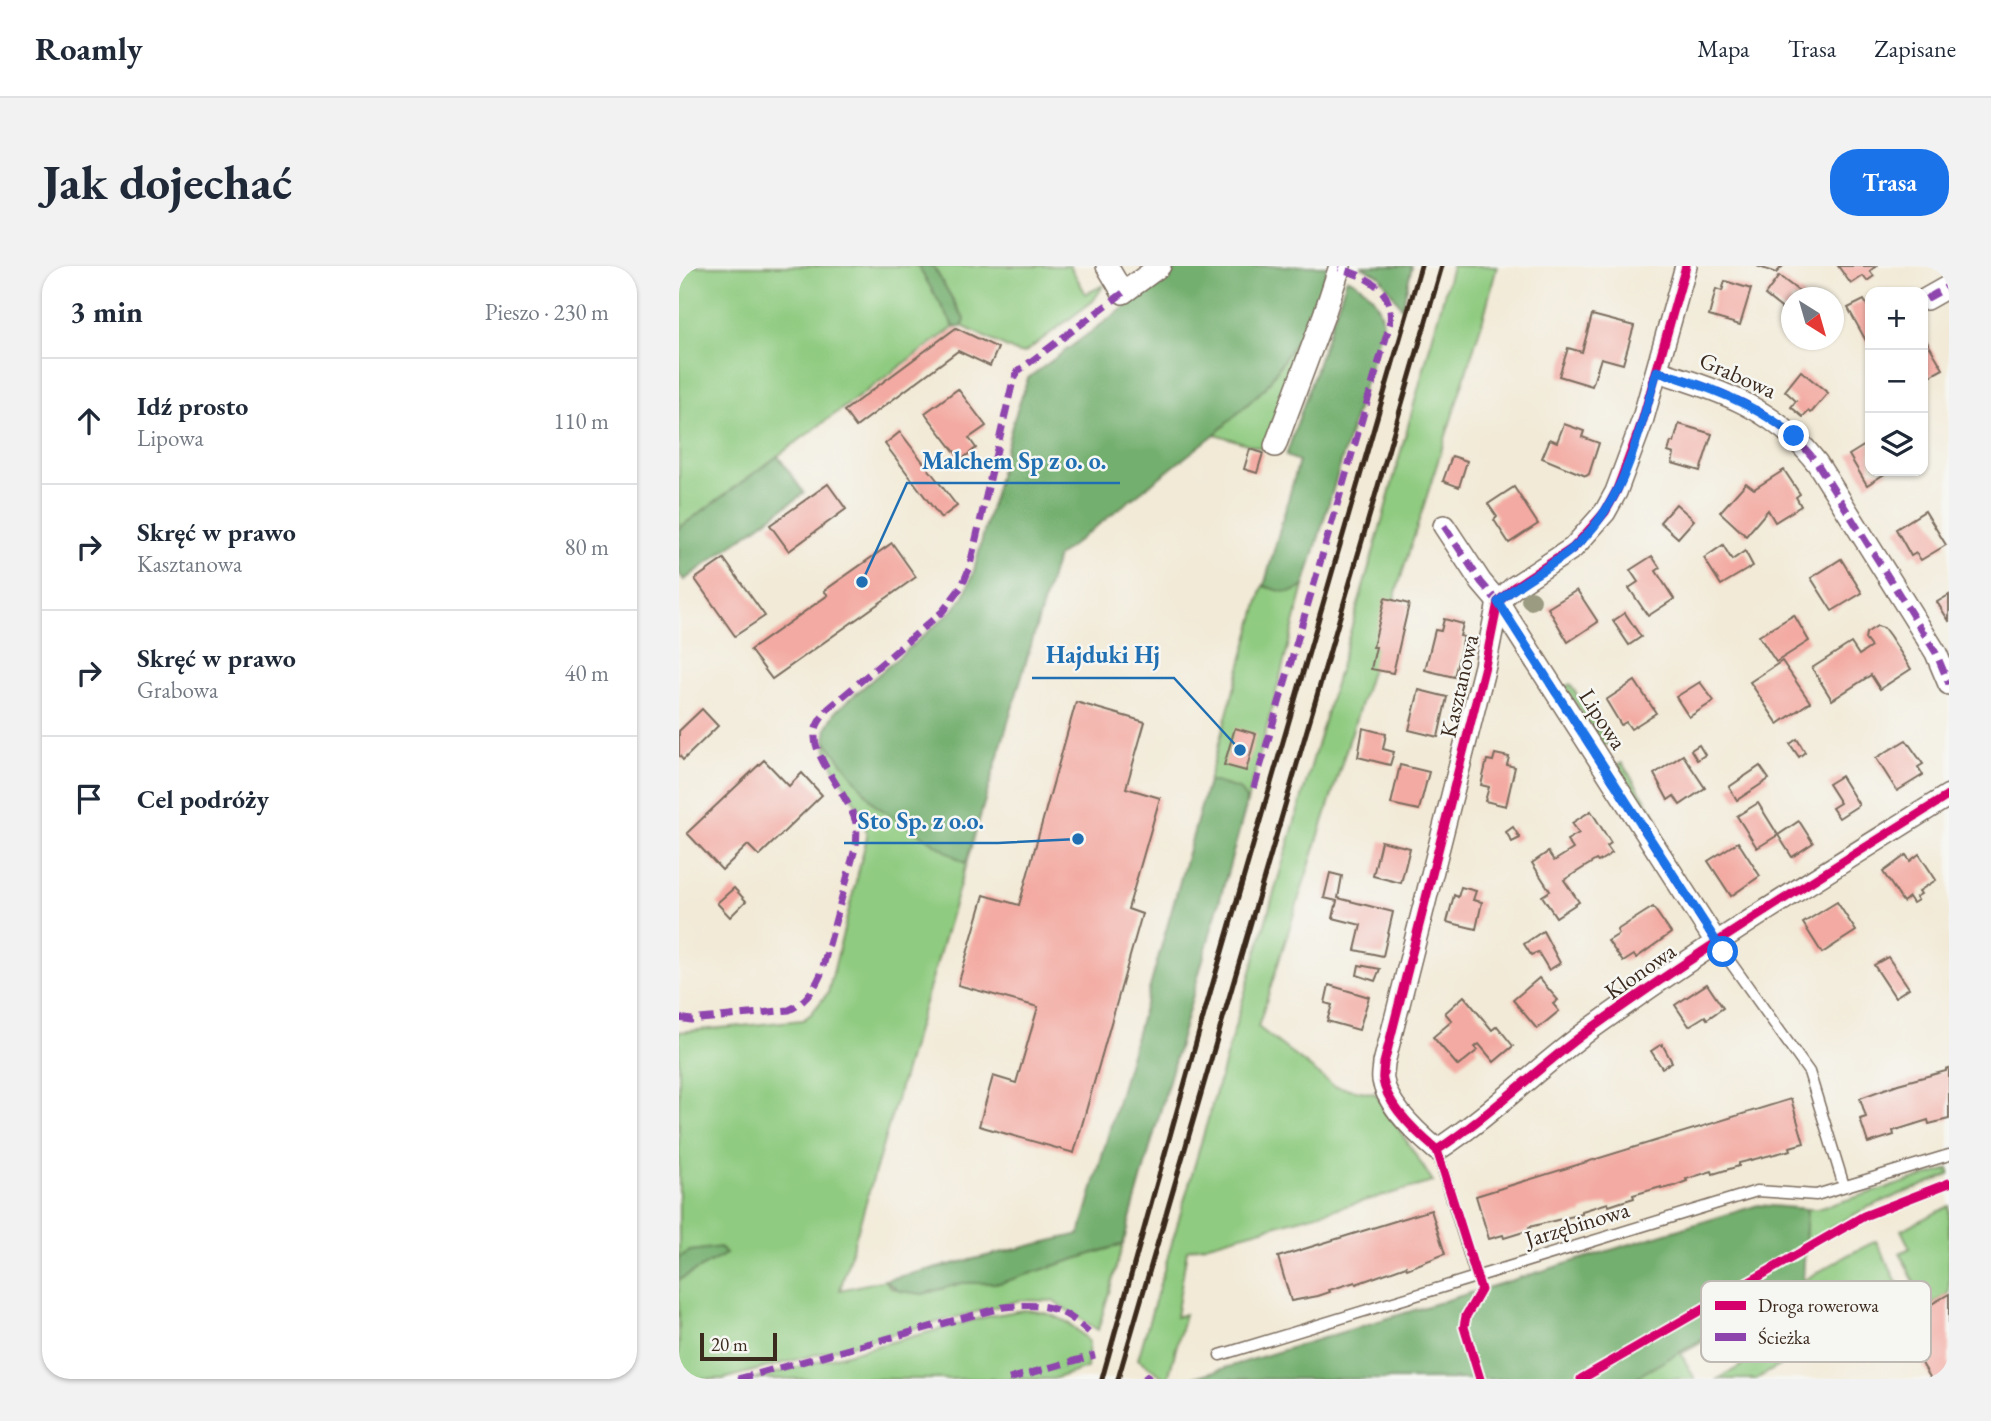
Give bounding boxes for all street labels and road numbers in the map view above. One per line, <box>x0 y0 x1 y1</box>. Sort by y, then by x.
street label: Grabowa <box>1695 345 1782 406</box>
street label: Kasztanowa <box>1433 631 1486 741</box>
street label: Lipowa <box>1572 683 1634 756</box>
street label: Klonowa <box>1598 935 1682 1006</box>
street label: Jarzębinowa <box>1519 1194 1634 1255</box>

